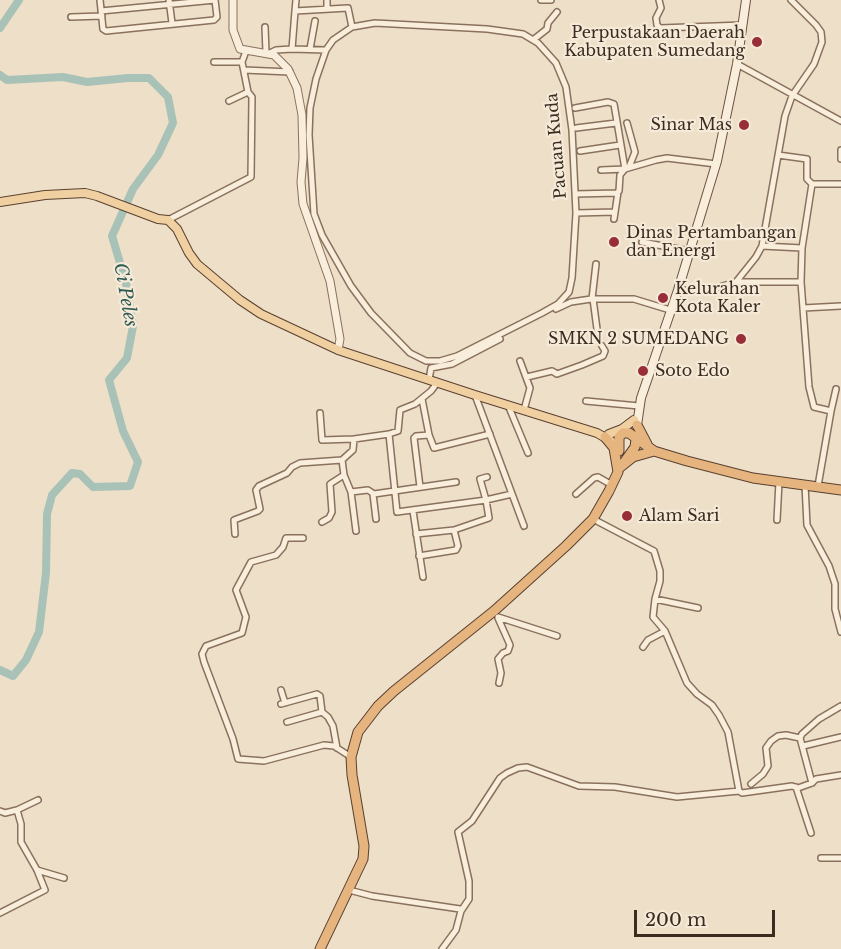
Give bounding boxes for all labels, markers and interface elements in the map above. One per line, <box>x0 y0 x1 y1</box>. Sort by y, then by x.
place label: Perpustakaan Daerah Kabupaten Sumedang <box>564 23 745 61</box>
marker: Perpustakaan Daerah Kabupaten Sumedang <box>750 35 764 49</box>
street label: Pacuan Kuda <box>543 92 571 200</box>
place label: Sinar Mas <box>651 115 732 135</box>
marker: Sinar Mas <box>737 118 751 132</box>
place label: Dinas Pertambangan dan Energi <box>626 223 797 261</box>
marker: Dinas Pertambangan dan Energi <box>607 235 621 249</box>
water label: Ci Peles <box>109 261 141 329</box>
place label: Kelurahan Kota Kaler <box>675 279 760 317</box>
marker: Kelurahan Kota Kaler <box>656 291 670 305</box>
place label: SMKN 2 SUMEDANG <box>548 329 729 349</box>
marker: SMKN 2 SUMEDANG <box>734 332 748 346</box>
place label: Soto Edo <box>655 361 730 381</box>
marker: Soto Edo <box>636 364 650 378</box>
place label: Alam Sari <box>639 506 719 526</box>
marker: Alam Sari <box>620 509 634 523</box>
scale bar <box>637 898 778 936</box>
text: 200 m <box>645 909 706 931</box>

